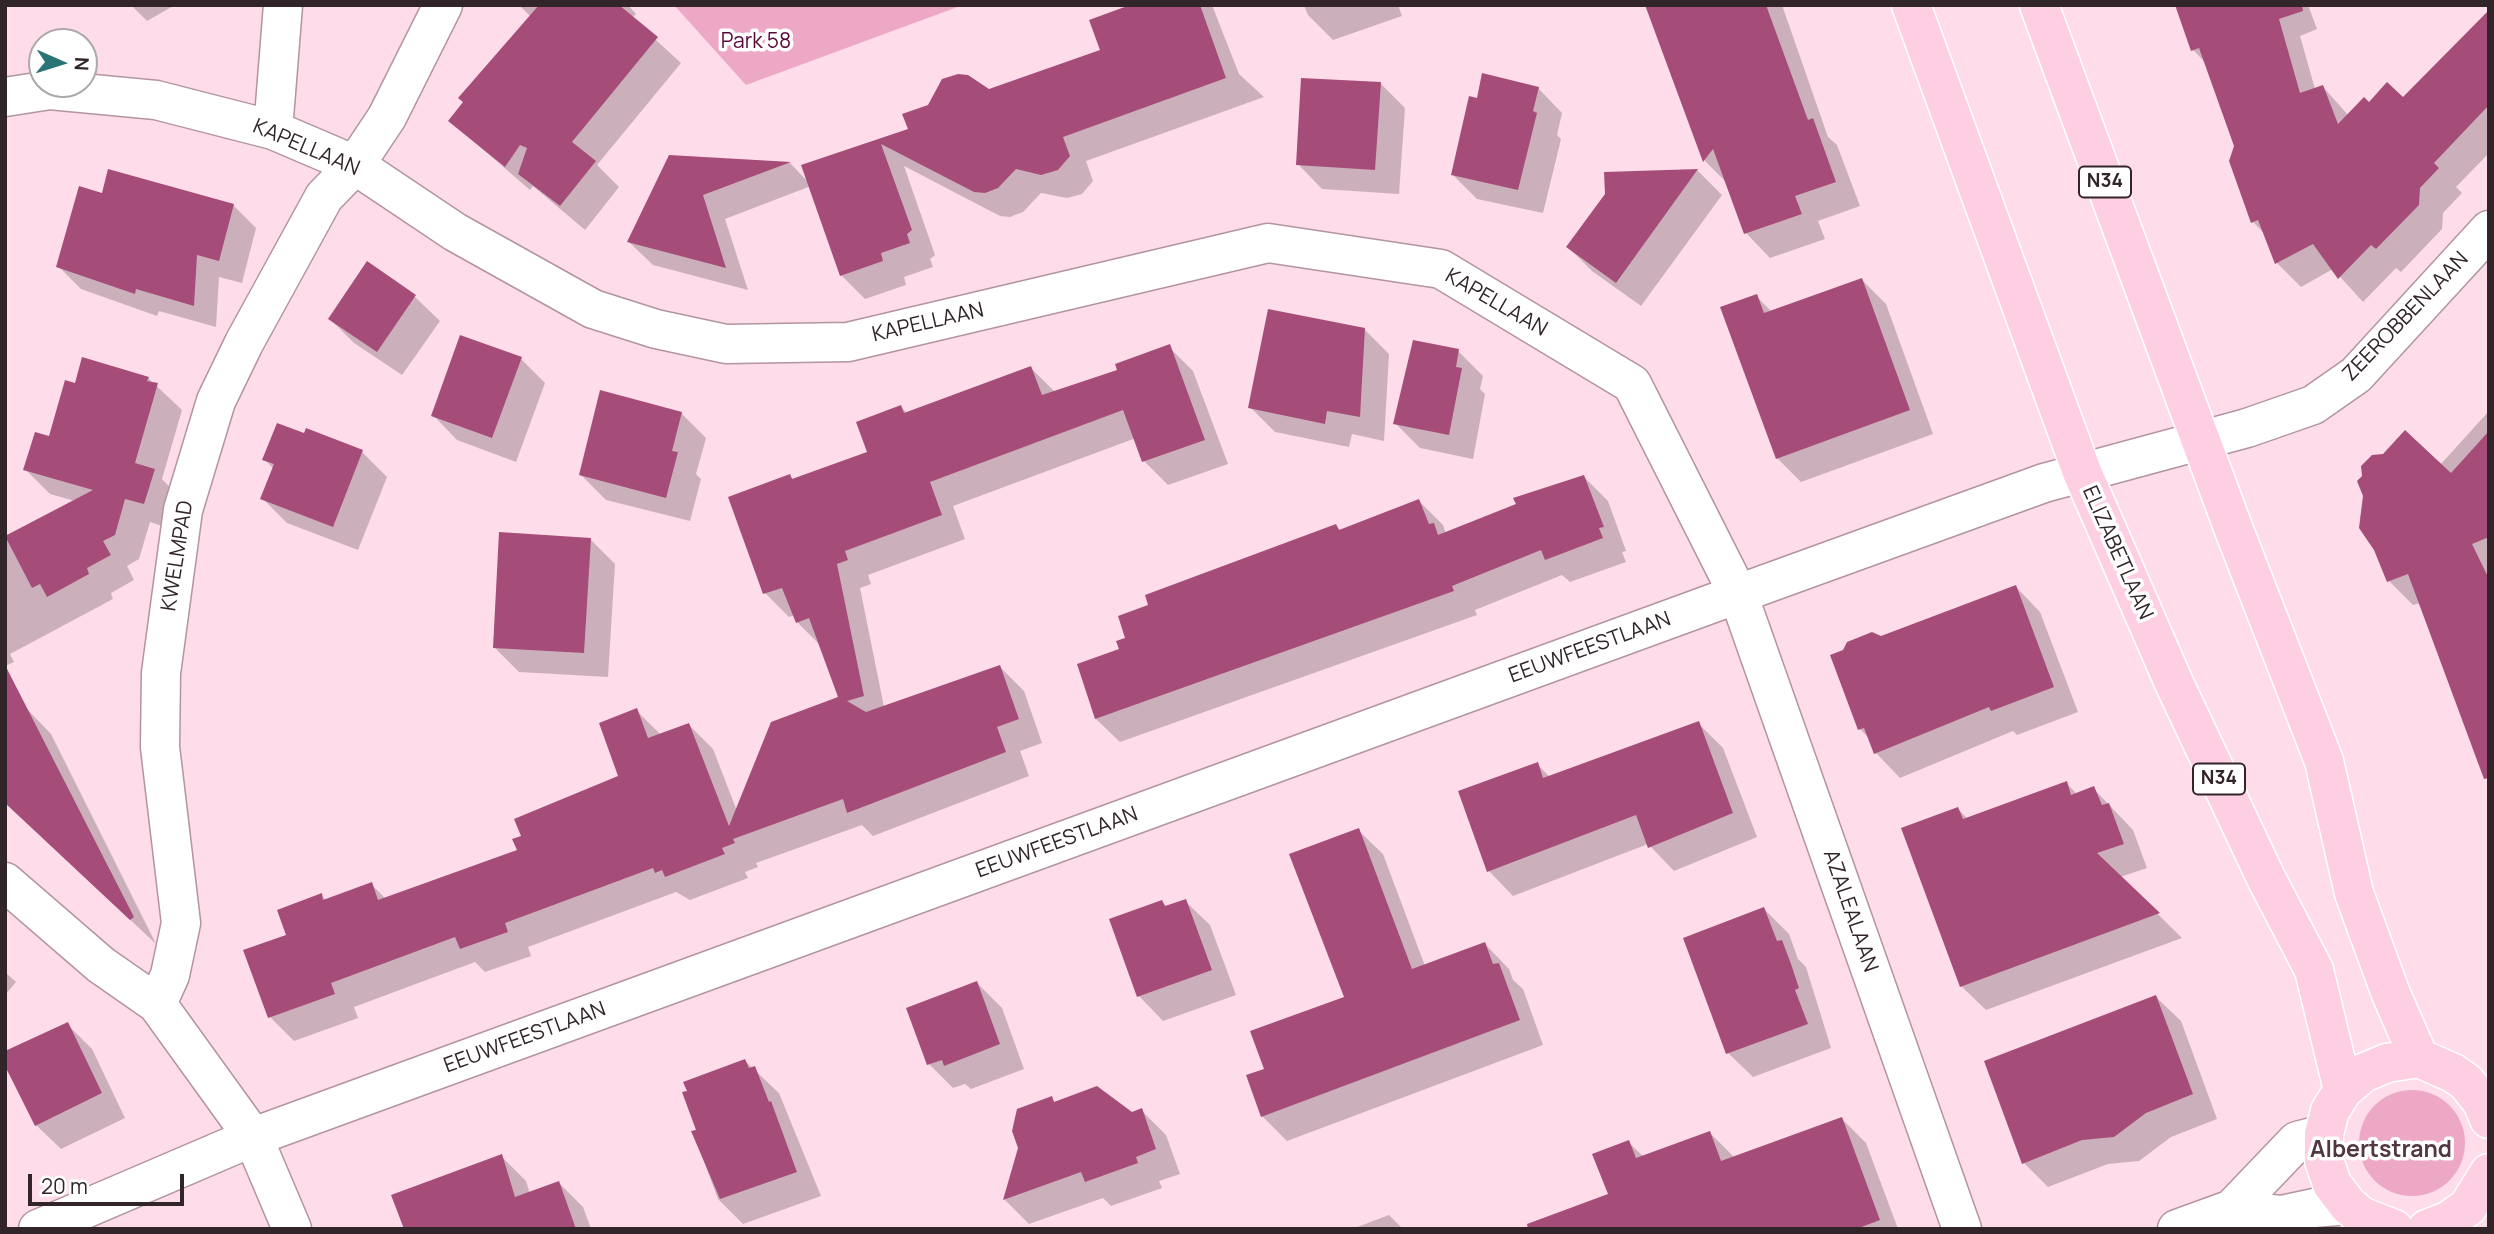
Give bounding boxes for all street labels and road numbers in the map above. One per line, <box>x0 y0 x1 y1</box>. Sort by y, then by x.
street label: KAPELLAAN <box>249 114 363 182</box>
road number: N34 <box>2079 166 2131 198</box>
street label: ZEEROBBENLAAN <box>2338 247 2474 387</box>
street label: KAPELLAAN <box>1441 264 1551 342</box>
street label: KAPELLAAN <box>870 298 986 348</box>
street label: ELIZABETLAAN <box>2076 482 2158 624</box>
street label: KWELMPAD <box>157 499 199 613</box>
street label: EEUWFEESTLAAN <box>1506 607 1674 689</box>
road number: N34 <box>2193 764 2245 794</box>
street label: EEUWFEESTLAAN <box>973 802 1141 884</box>
street label: AZALEALAAN <box>1817 846 1883 976</box>
street label: EEUWFEESTLAAN <box>441 997 609 1079</box>

